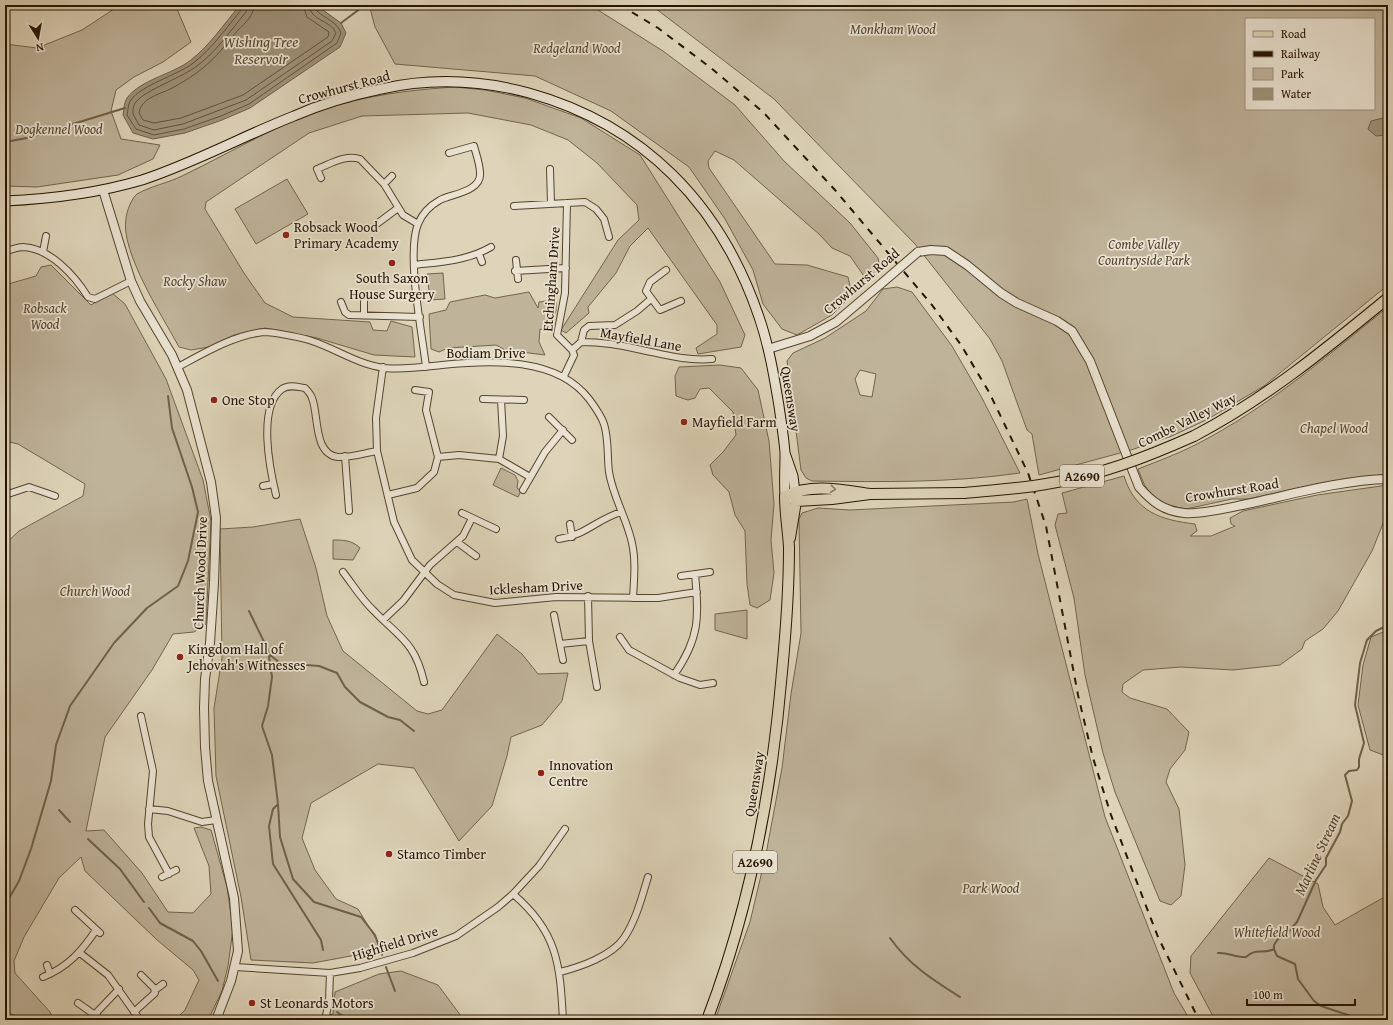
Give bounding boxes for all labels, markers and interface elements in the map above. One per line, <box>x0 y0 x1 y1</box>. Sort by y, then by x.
north arrow <box>18 18 58 58</box>
legend <box>1245 18 1375 110</box>
park label: Monkham Wood <box>850 19 936 39</box>
text: Road <box>1281 25 1307 42</box>
water label: Wishing Tree Reservoir <box>224 31 298 69</box>
park label: Redgeland Wood <box>532 38 621 58</box>
text: N <box>34 39 45 56</box>
text: Railway <box>1281 45 1320 62</box>
street label: Crowhurst Road <box>296 65 393 109</box>
text: Park <box>1281 65 1305 82</box>
text: Water <box>1281 85 1311 102</box>
park label: Dogkennel Wood <box>14 119 103 139</box>
place label: Robsack Wood Primary Academy <box>294 217 399 253</box>
street label: Etchingham Drive <box>537 225 565 332</box>
marker: Robsack Wood Primary Academy <box>281 230 291 240</box>
park label: Combe Valley Countryside Park <box>1098 234 1191 270</box>
street label: Crowhurst Road <box>819 243 904 319</box>
marker: South Saxon House Surgery <box>387 258 397 268</box>
place label: South Saxon House Surgery <box>349 268 435 304</box>
park label: Rocky Shaw <box>162 271 227 291</box>
park label: Robsack Wood <box>22 298 67 334</box>
street label: Mayfield Lane <box>599 322 684 356</box>
street label: Bodiam Drive <box>446 343 526 363</box>
street label: Queensway <box>776 365 806 433</box>
street label: Combe Valley Way <box>1134 387 1240 453</box>
place label: One Stop <box>222 390 275 410</box>
marker: One Stop <box>209 395 219 405</box>
place label: Mayfield Farm <box>692 412 777 432</box>
marker: Mayfield Farm <box>679 417 689 427</box>
park label: Chapel Wood <box>1300 418 1368 438</box>
road number: A2690 <box>1060 465 1104 487</box>
street label: Crowhurst Road <box>1184 473 1281 507</box>
one-way arrow <box>830 485 836 494</box>
street label: Church Wood Drive <box>188 516 212 630</box>
street label: Icklesham Drive <box>489 575 584 599</box>
park label: Church Wood <box>60 581 131 601</box>
place label: Kingdom Hall of Jehovah's Witnesses <box>186 639 306 675</box>
marker: Kingdom Hall of Jehovah's Witnesses <box>175 652 185 662</box>
street label: Queensway <box>739 750 769 818</box>
place label: Innovation Centre <box>549 755 613 791</box>
marker: Innovation Centre <box>536 768 546 778</box>
water label: Marline Stream <box>1289 809 1345 899</box>
place label: Stamco Timber <box>397 844 486 864</box>
marker: Stamco Timber <box>384 849 394 859</box>
road number: A2690 <box>733 851 777 873</box>
park label: Park Wood <box>962 878 1020 898</box>
street label: Highfield Drive <box>350 920 441 966</box>
park label: Whitefield Wood <box>1233 922 1321 942</box>
scale bar <box>1247 981 1355 1007</box>
text: 100 m <box>1253 986 1283 1003</box>
place label: St Leonards Motors <box>260 993 374 1013</box>
marker: St Leonards Motors <box>247 998 257 1008</box>

